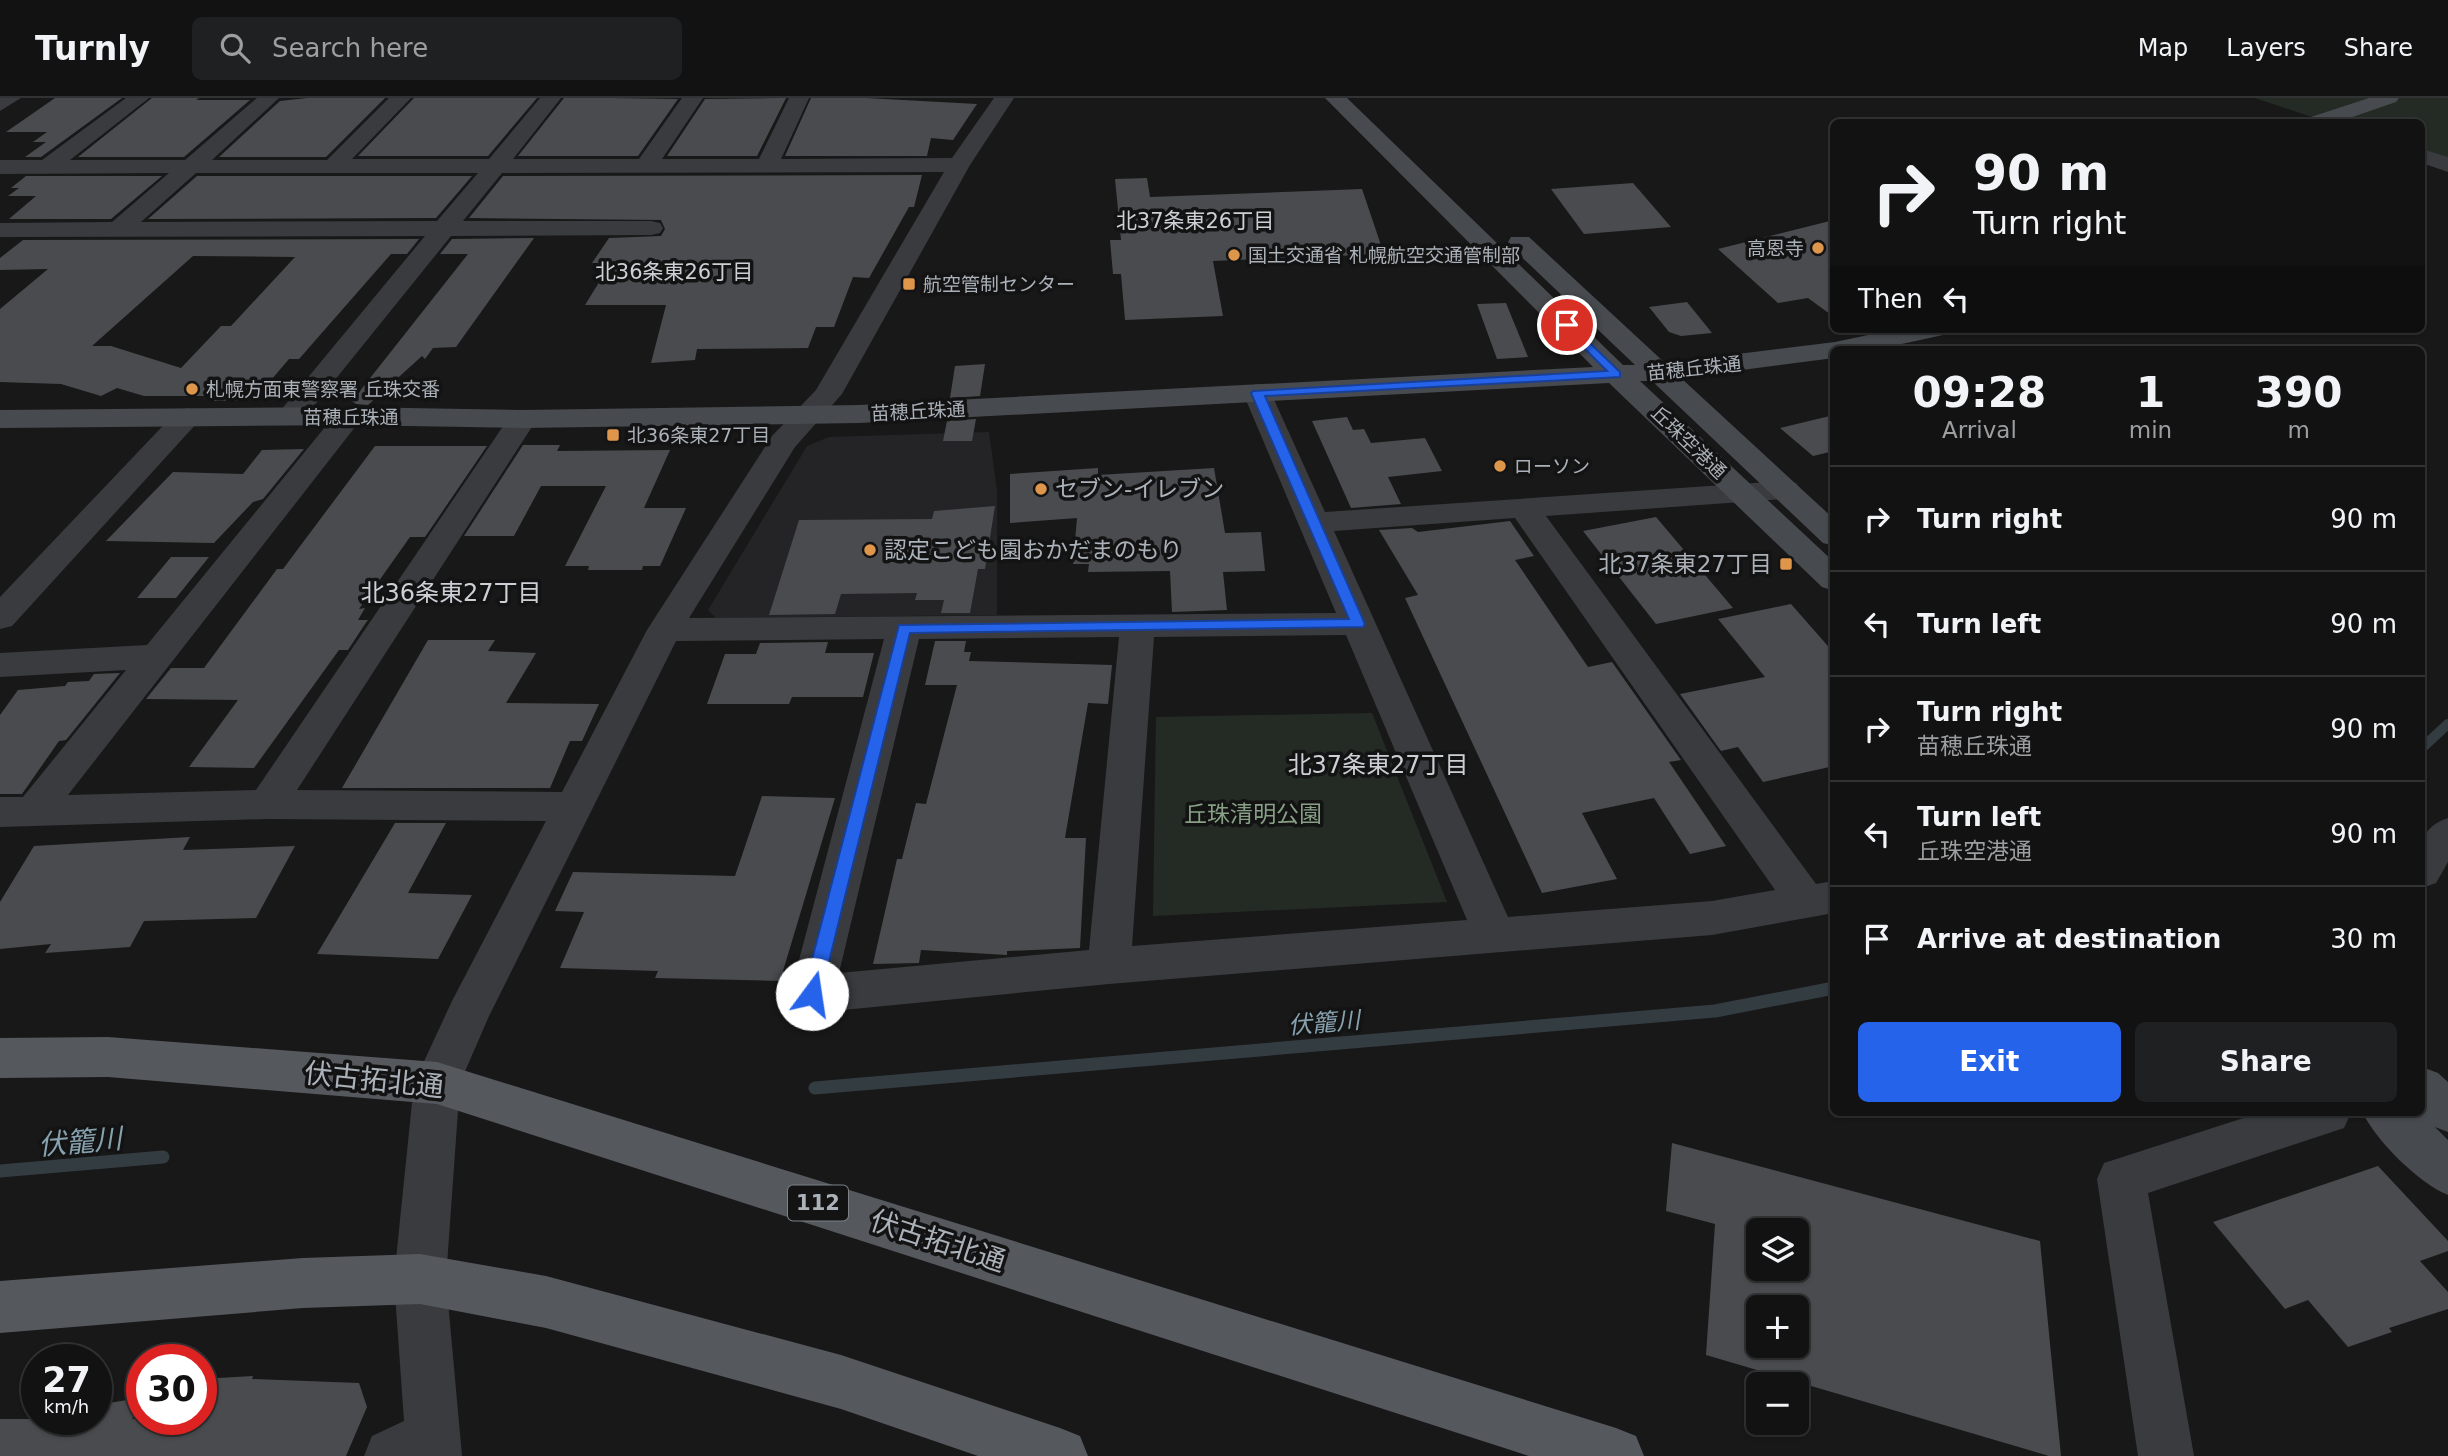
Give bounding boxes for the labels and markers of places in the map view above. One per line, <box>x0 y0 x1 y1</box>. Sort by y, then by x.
place label: 高恩寺 <box>1747 237 1804 259</box>
marker: 高恩寺 <box>1810 240 1826 256</box>
place label: 国土交通省 札幌航空交通管制部 <box>1248 244 1520 266</box>
marker: 国土交通省 札幌航空交通管制部 <box>1226 247 1242 263</box>
place label: 航空管制センター <box>923 273 1075 295</box>
marker: 航空管制センター <box>901 276 917 292</box>
pin <box>1537 295 1597 355</box>
place label: 札幌方面東警察署 丘珠交番 <box>206 378 440 400</box>
marker: 札幌方面東警察署 丘珠交番 <box>184 381 200 397</box>
place label: 北36条東27丁目 <box>627 424 770 446</box>
marker: 北36条東27丁目 <box>605 427 621 443</box>
place label: ローソン <box>1514 455 1590 477</box>
marker: ローソン <box>1492 458 1508 474</box>
place label: セブン-イレブン <box>1055 476 1224 502</box>
marker: セブン-イレブン <box>1033 481 1049 497</box>
place label: 認定こども園おかだまのもり <box>884 537 1183 563</box>
marker: 認定こども園おかだまのもり <box>862 542 878 558</box>
place label: 北37条東27丁目 <box>1598 551 1772 577</box>
marker: 北37条東27丁目 <box>1778 556 1794 572</box>

